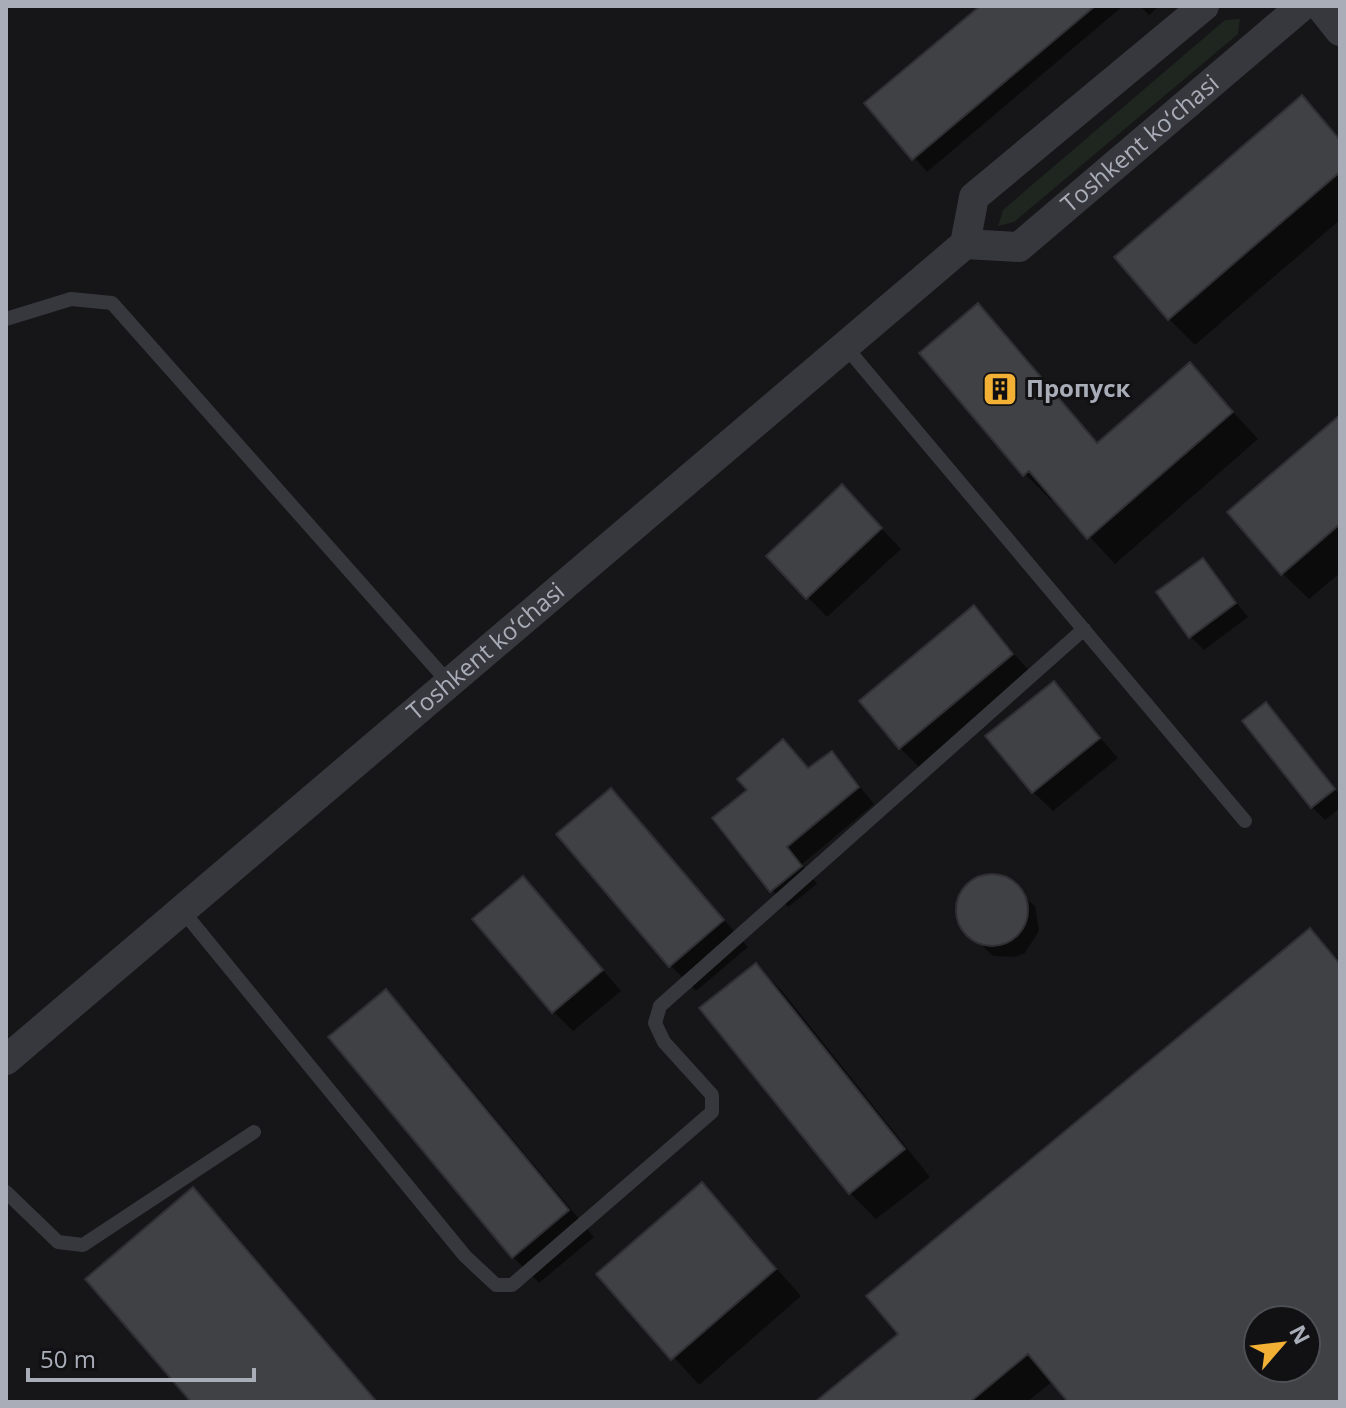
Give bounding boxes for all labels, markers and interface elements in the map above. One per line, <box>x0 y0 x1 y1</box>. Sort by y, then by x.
street label: Toshkent ko‘chasi <box>1053 66 1225 219</box>
building icon: Пропуск <box>981 370 1019 408</box>
place label: Пропуск <box>1026 371 1131 404</box>
street label: Toshkent ko‘chasi <box>399 574 571 727</box>
north arrow <box>1242 1304 1322 1384</box>
text: N <box>1283 1319 1318 1349</box>
scale bar <box>28 1332 254 1382</box>
text: 50 m <box>40 1342 96 1375</box>

